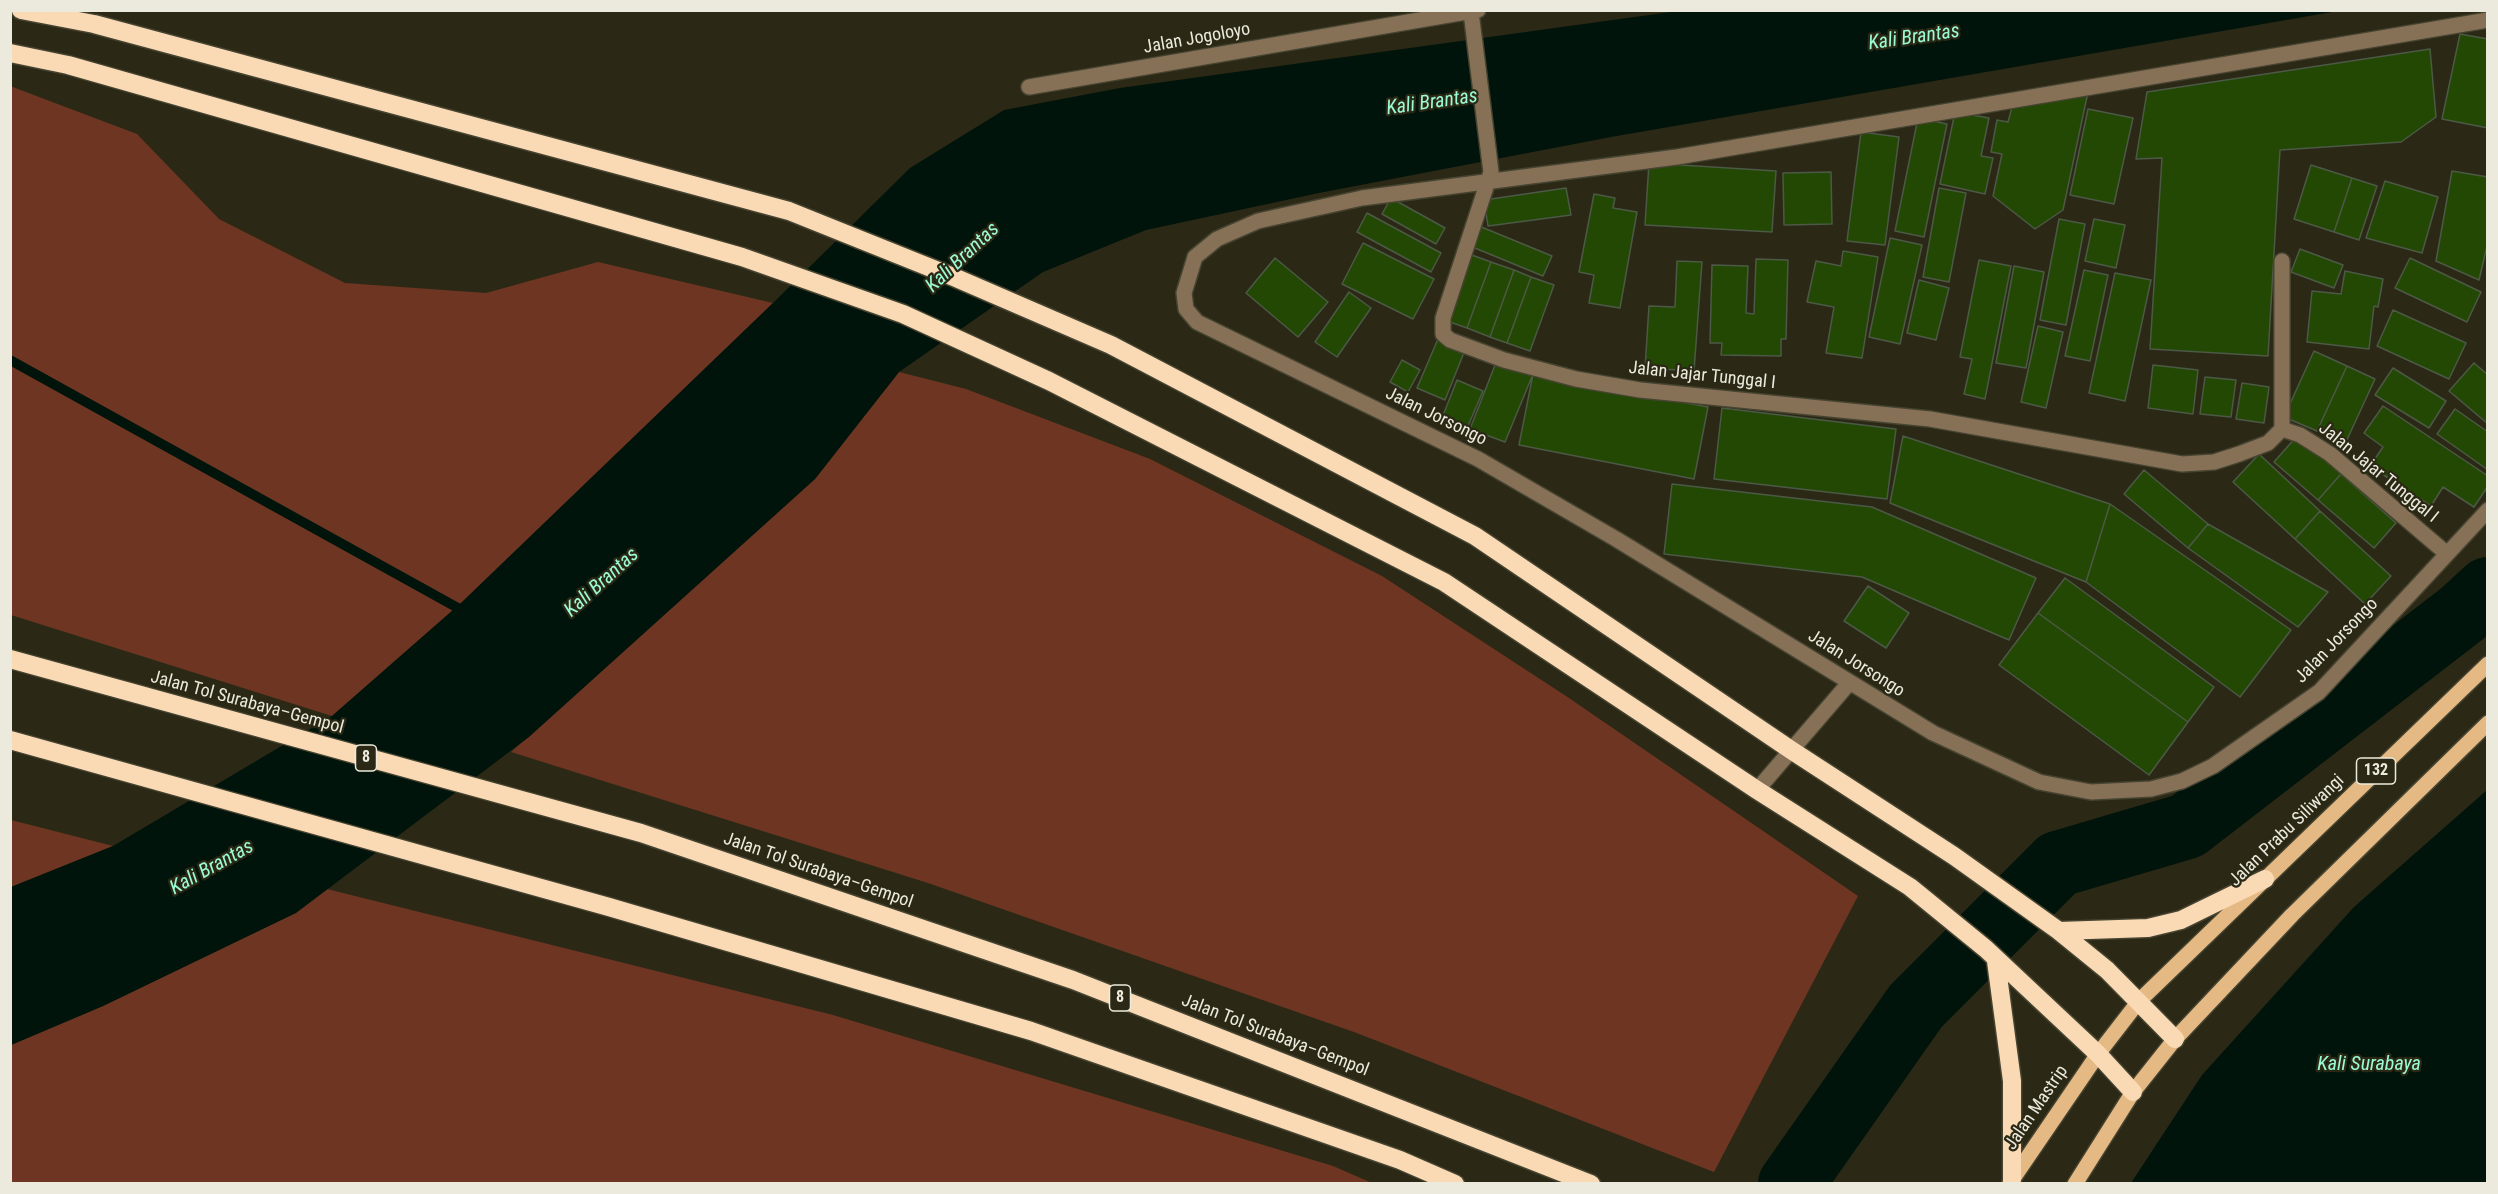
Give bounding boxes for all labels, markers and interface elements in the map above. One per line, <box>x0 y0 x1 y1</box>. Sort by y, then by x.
street label: Jalan Jogoloyo <box>1142 19 1252 59</box>
water label: Kali Brantas <box>1867 20 1961 56</box>
water label: Kali Brantas <box>1385 85 1479 121</box>
water label: Kali Brantas <box>921 218 1005 298</box>
street label: Jalan Jajar Tunggal I <box>1627 358 1777 394</box>
street label: Jalan Jorsongo <box>1382 383 1490 451</box>
street label: Jalan Jajar Tunggal I <box>2314 418 2442 528</box>
water label: Kali Brantas <box>560 543 644 623</box>
street label: Jalan Jorsongo <box>2291 594 2383 688</box>
street label: Jalan Jorsongo <box>1804 626 1908 702</box>
street label: Jalan Tol Surabaya–Gempol <box>148 667 346 739</box>
road number: 8 <box>356 745 376 771</box>
road number: 132 <box>2356 758 2396 784</box>
street label: Jalan Prabu Siliwangi <box>2225 770 2349 892</box>
street label: Jalan Tol Surabaya–Gempol <box>720 828 916 914</box>
water label: Kali Brantas <box>166 835 258 901</box>
road number: 8 <box>1110 985 1130 1011</box>
street label: Jalan Tol Surabaya–Gempol <box>1178 990 1372 1082</box>
water label: Kali Surabaya <box>2317 1053 2421 1077</box>
street label: Jalan Mastrip <box>2001 1062 2073 1154</box>

